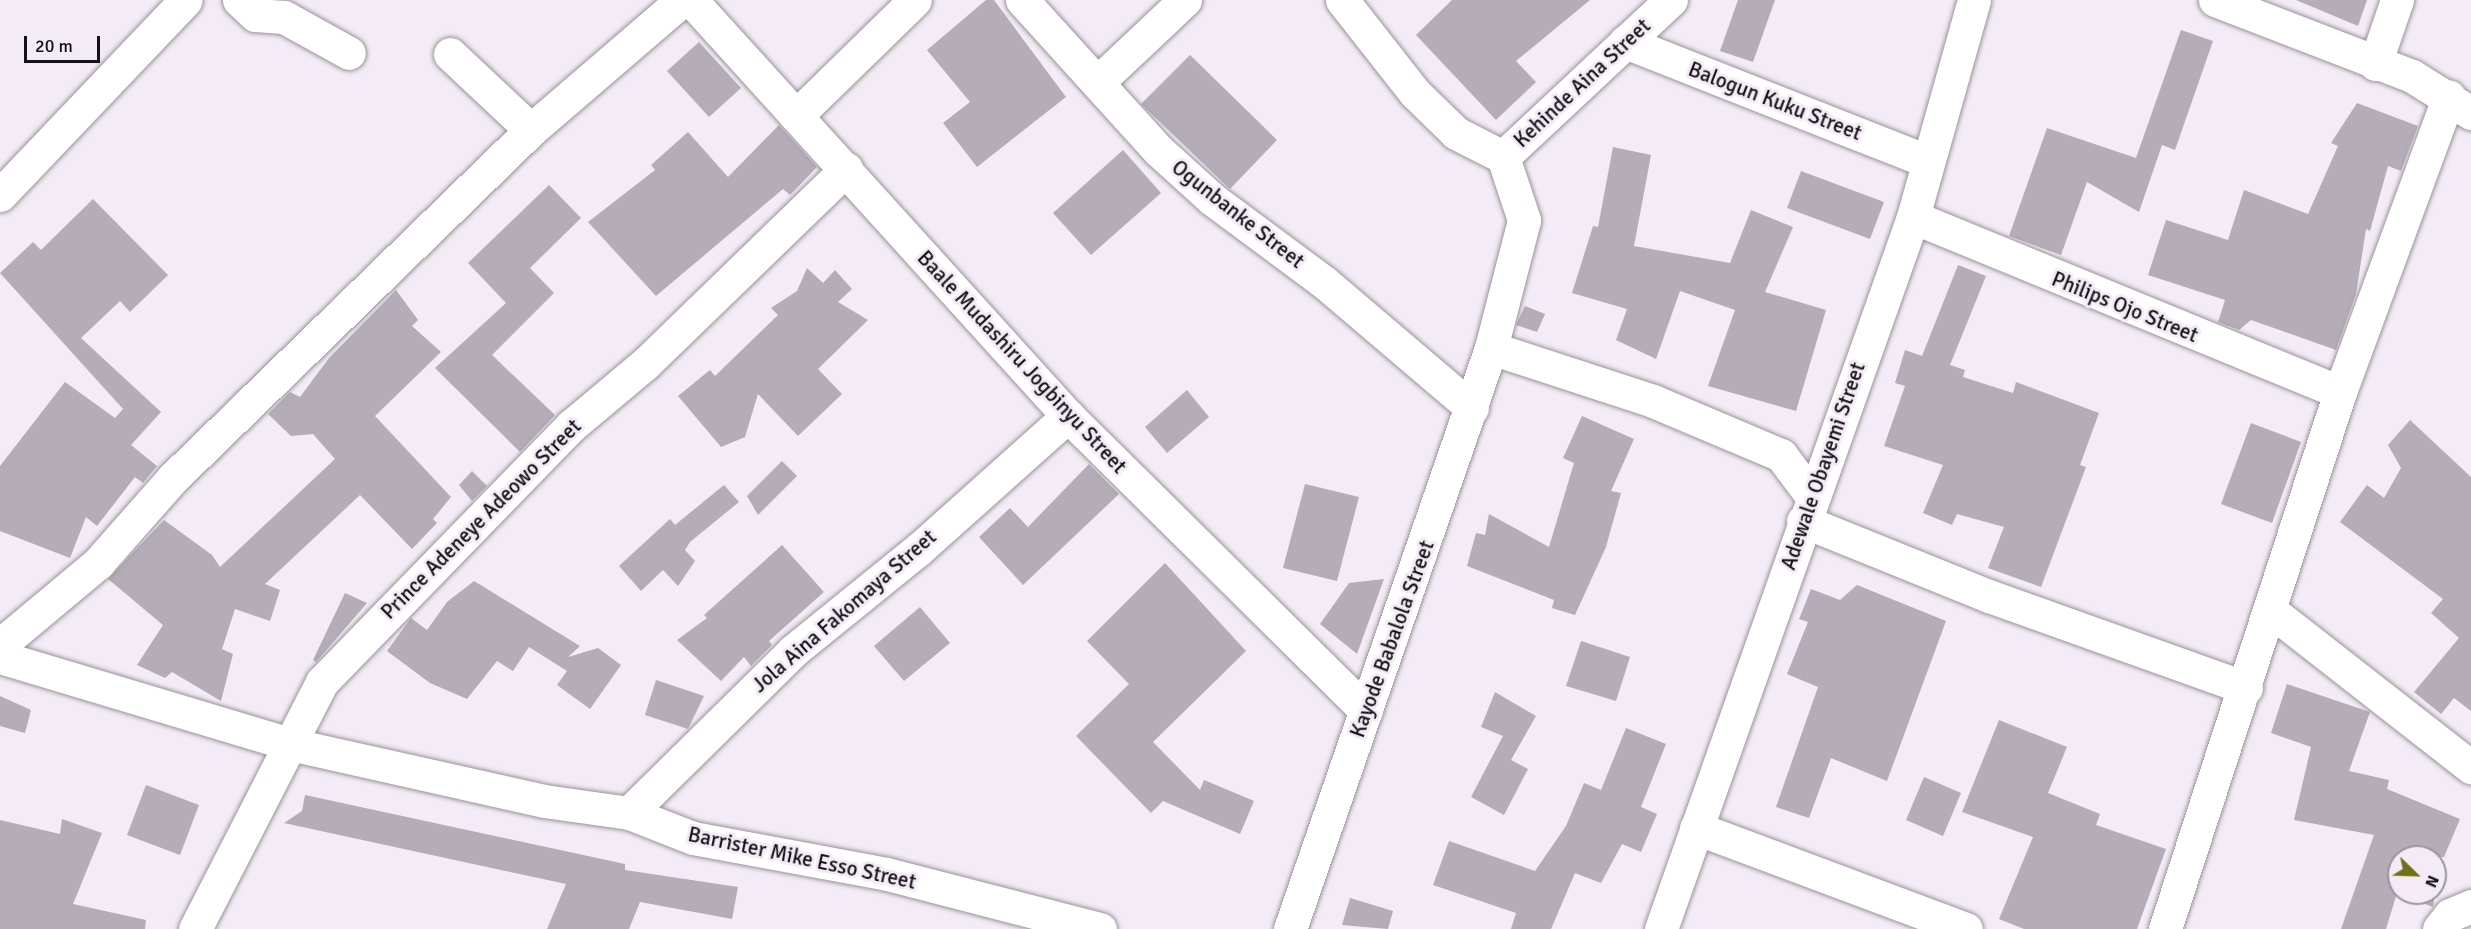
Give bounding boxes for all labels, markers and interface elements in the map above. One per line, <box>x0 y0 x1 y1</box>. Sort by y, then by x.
street label: Kehinde Aina Street <box>1509 13 1655 153</box>
scale bar <box>27 24 104 62</box>
text: 20 m <box>35 35 73 57</box>
street label: Balogun Kuku Street <box>1685 56 1865 146</box>
street label: Ogunbanke Street <box>1167 155 1309 273</box>
street label: Baale Mudashiru Jogbinyu Street <box>912 245 1132 479</box>
street label: Philips Ojo Street <box>2048 266 2202 348</box>
street label: Adewale Obayemi Street <box>1776 359 1870 573</box>
street label: Prince Adeneye Adeowo Street <box>376 414 586 624</box>
street label: Jola Aina Fakomaya Street <box>747 524 941 698</box>
street label: Kayode Babalola Street <box>1345 537 1439 741</box>
street label: Barrister Mike Esso Street <box>686 822 918 894</box>
north arrow <box>2387 845 2447 905</box>
text: N <box>2420 872 2443 890</box>

